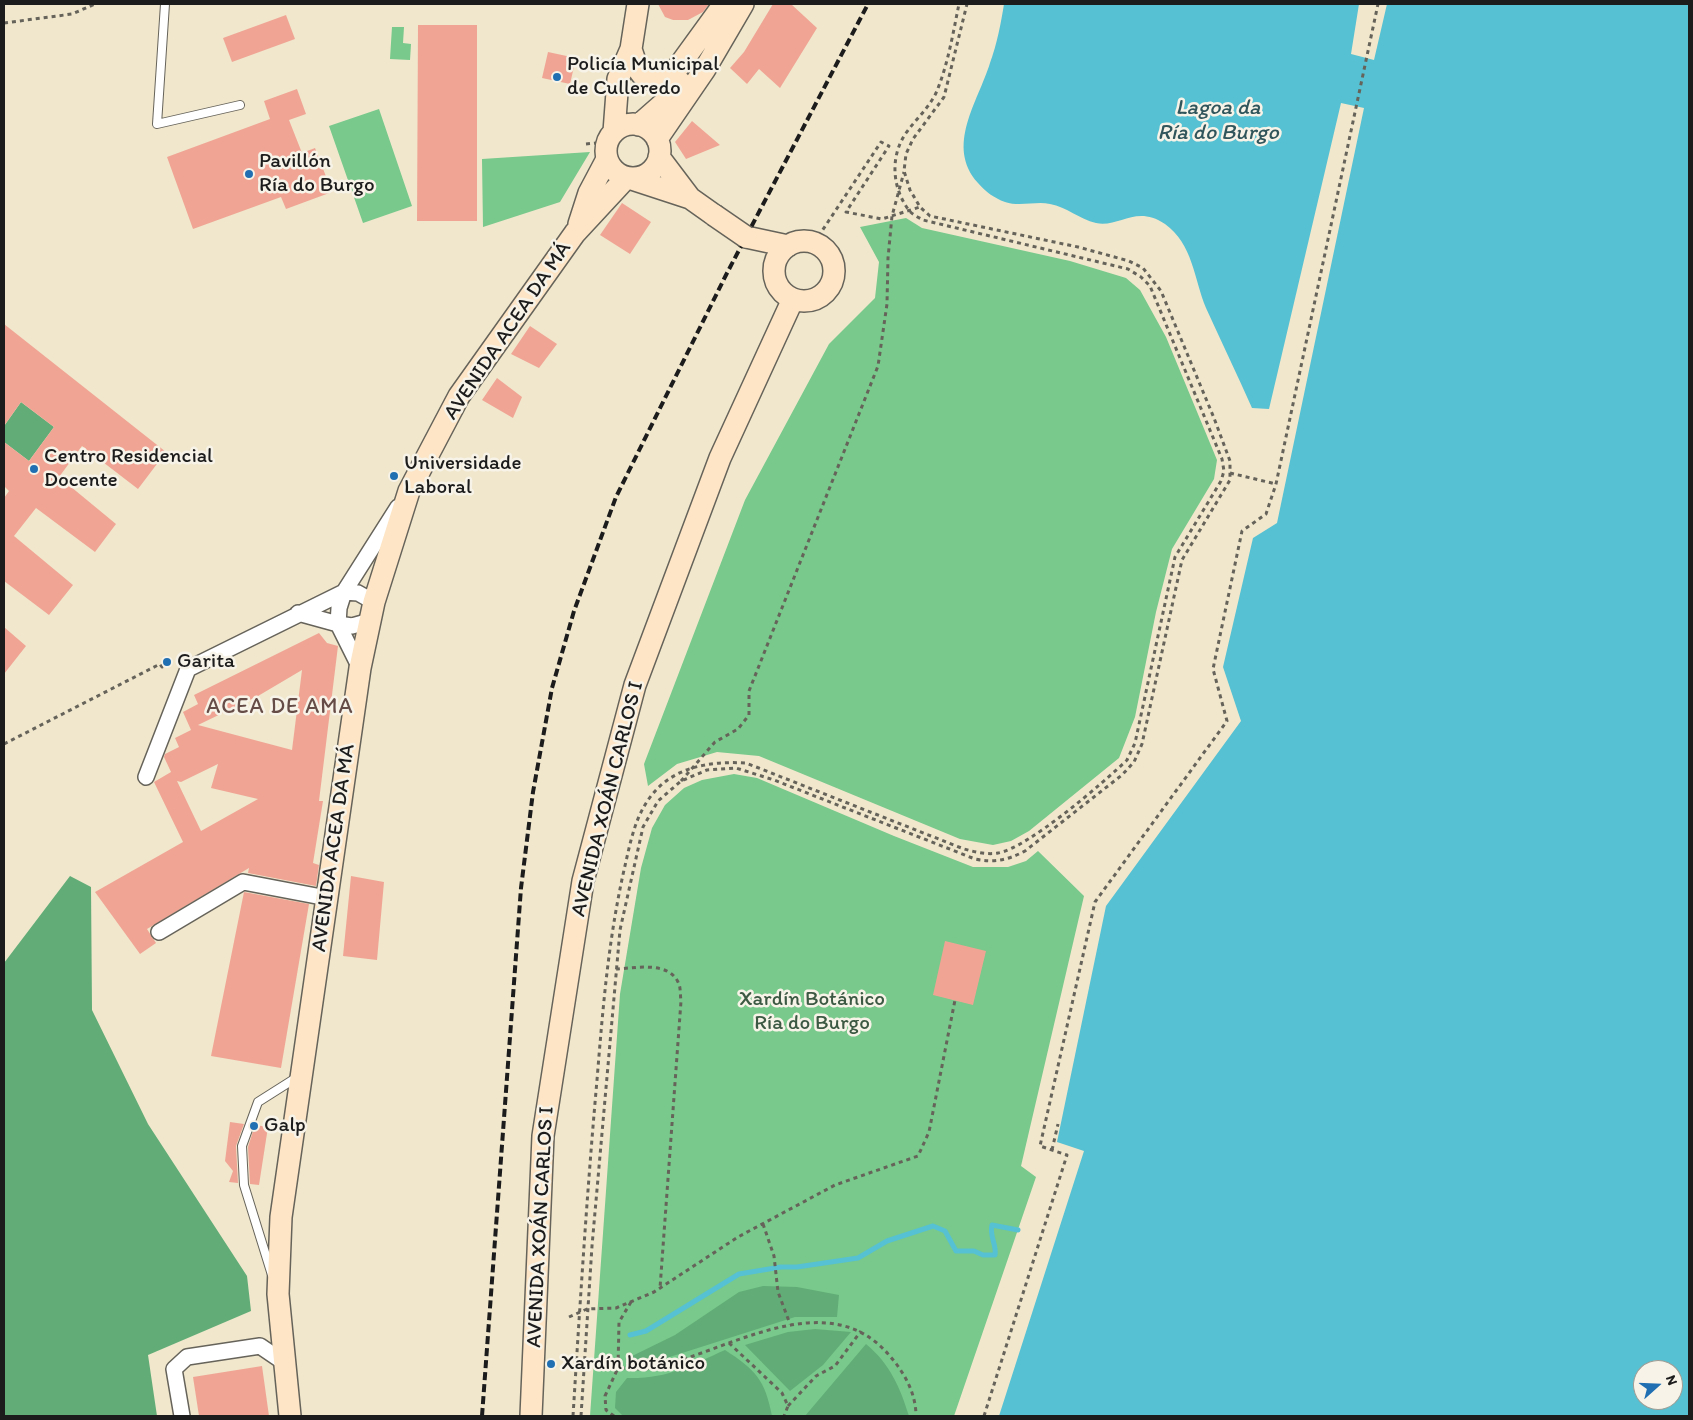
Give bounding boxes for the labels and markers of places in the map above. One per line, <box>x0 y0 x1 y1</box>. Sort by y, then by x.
place label: Policía Municipal de Culleredo <box>567 52 719 102</box>
marker: Policía Municipal de Culleredo <box>551 71 563 83</box>
place label: Pavillón Ría do Burgo <box>259 149 375 199</box>
marker: Pavillón Ría do Burgo <box>243 168 255 180</box>
place label: Centro Residencial Docente <box>44 444 213 494</box>
place label: Universidade Laboral <box>404 451 521 501</box>
marker: Centro Residencial Docente <box>28 463 40 475</box>
marker: Universidade Laboral <box>388 470 400 482</box>
place label: Garita <box>177 649 235 675</box>
marker: Garita <box>161 656 173 668</box>
place label: Galp <box>264 1113 306 1139</box>
marker: Galp <box>248 1120 260 1132</box>
place label: Xardín botánico <box>561 1351 705 1377</box>
marker: Xardín botánico <box>545 1358 557 1370</box>

